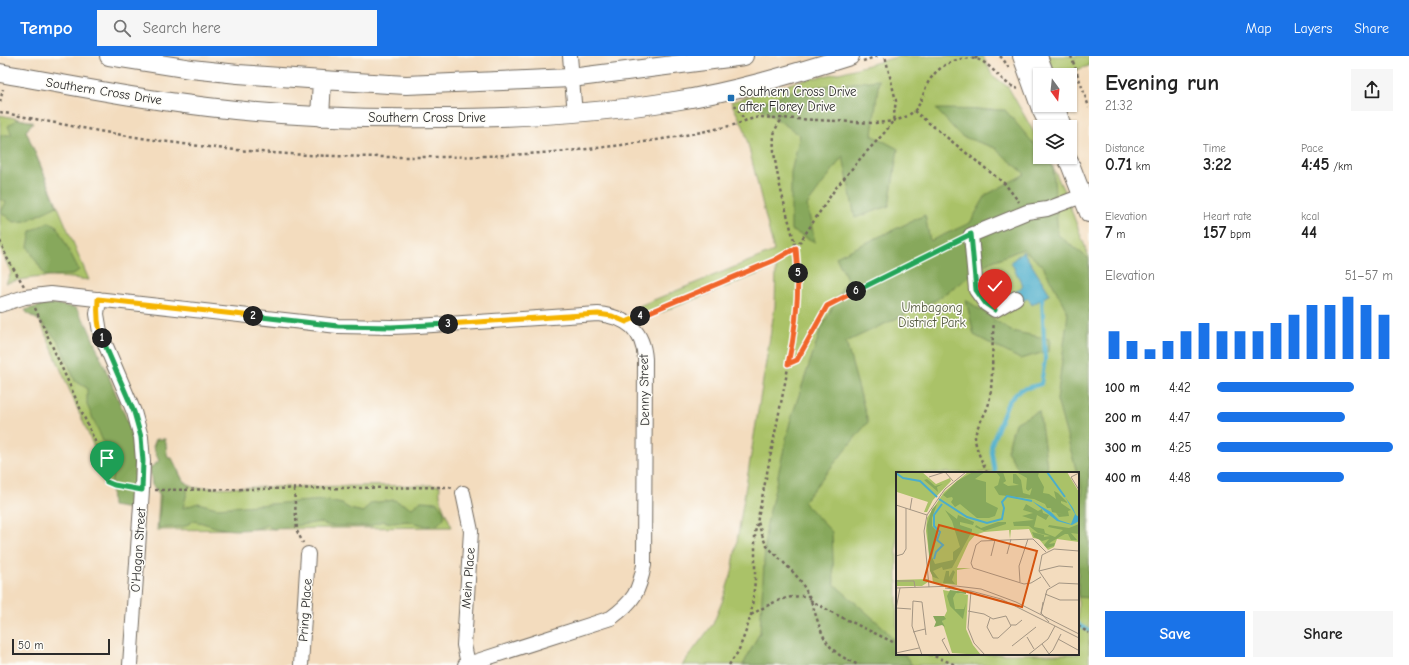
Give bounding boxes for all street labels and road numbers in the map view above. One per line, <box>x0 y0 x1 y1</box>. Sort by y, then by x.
street label: Southern Cross Drive <box>45 74 164 108</box>
street label: Southern Cross Drive <box>368 110 486 125</box>
street label: Denny Street <box>636 353 652 426</box>
street label: O'Hagan Street <box>128 506 149 593</box>
street label: Mein Place <box>458 546 478 609</box>
street label: Pring Place <box>295 577 315 642</box>

